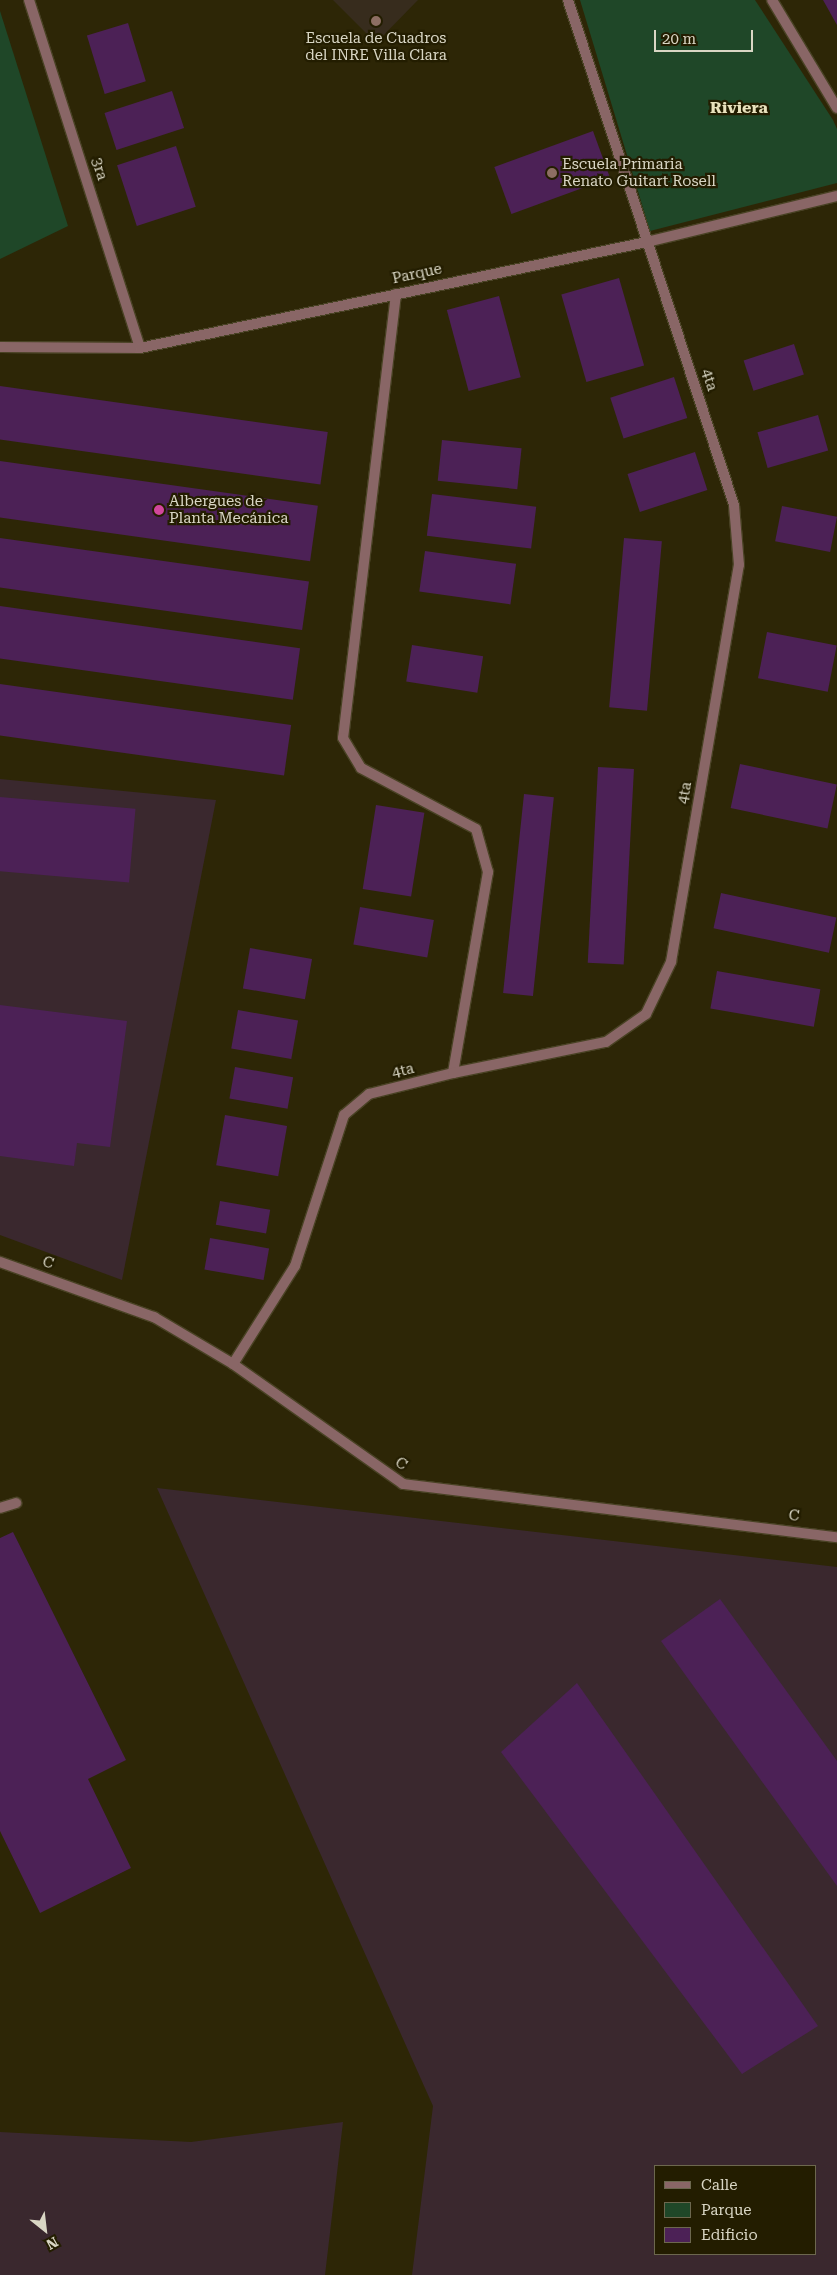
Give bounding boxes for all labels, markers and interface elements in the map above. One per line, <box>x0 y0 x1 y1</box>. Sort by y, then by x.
marker: Escuela de Cuadros del INRE Villa Clara <box>370 15 382 27</box>
scale bar <box>657 20 756 52</box>
place label: Escuela de Cuadros del INRE Villa Clara <box>305 29 447 64</box>
text: 20 m <box>662 30 696 48</box>
district label: Riviera <box>710 98 768 118</box>
street label: 3ra <box>87 155 111 183</box>
place label: Escuela Primaria Renato Guitart Rosell <box>562 155 716 190</box>
marker: Escuela Primaria Renato Guitart Rosell <box>546 167 558 179</box>
street label: Parque <box>390 260 444 288</box>
street label: 4ta <box>697 367 721 393</box>
place label: Albergues de Planta Mecánica <box>169 492 288 527</box>
marker: Albergues de Planta Mecánica <box>153 504 165 516</box>
street label: 4ta <box>674 781 696 805</box>
street label: 4ta <box>390 1060 416 1082</box>
street label: C <box>40 1253 56 1273</box>
street label: C <box>391 1454 411 1474</box>
street label: C <box>788 1506 800 1526</box>
legend <box>654 2165 817 2255</box>
text: Calle <box>701 2176 737 2194</box>
text: Parque <box>701 2201 752 2219</box>
north arrow <box>20 2205 70 2255</box>
text: Edificio <box>701 2226 758 2244</box>
text: N <box>44 2234 61 2253</box>

